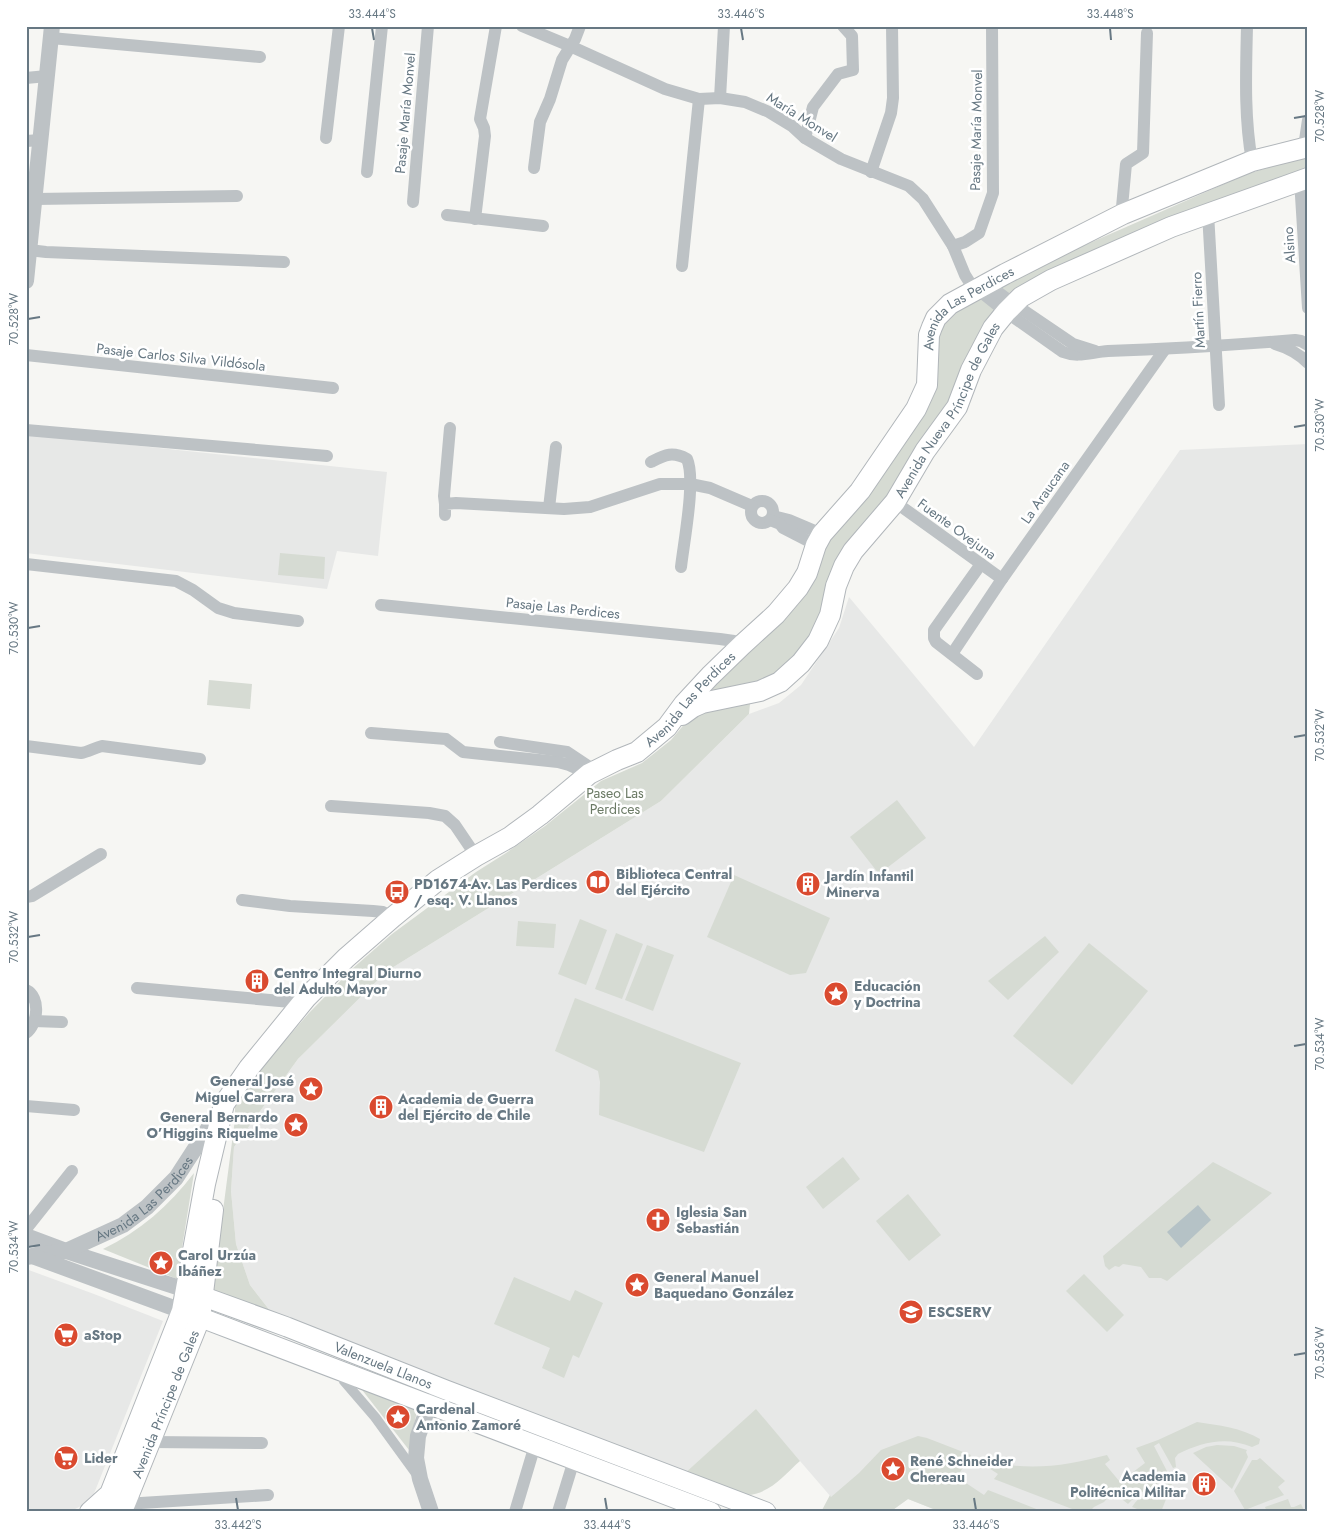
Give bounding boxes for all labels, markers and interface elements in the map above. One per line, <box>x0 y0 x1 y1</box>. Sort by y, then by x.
text: 33.444°S <box>348 5 396 23</box>
text: 33.446°S <box>717 5 765 23</box>
text: 33.448°S <box>1087 5 1134 23</box>
street label: Pasaje María Monvel <box>390 52 420 174</box>
street label: Pasaje María Monvel <box>965 69 987 191</box>
street label: María Monvel <box>763 87 841 147</box>
text: 70.528°W <box>1311 90 1329 142</box>
street label: Alsino <box>1278 226 1300 264</box>
street label: Avenida Las Perdices <box>918 261 1018 351</box>
street label: Martín Fierro <box>1186 271 1210 349</box>
text: 70.528°W <box>5 293 23 345</box>
street label: Avenida Nueva Príncipe de Gales <box>890 317 1005 502</box>
street label: Pasaje Carlos Silva Vildósola <box>96 338 266 376</box>
text: 70.530°W <box>1311 398 1329 451</box>
street label: La Araucana <box>1016 456 1074 528</box>
street label: Fuente Ovejuna <box>914 494 1000 564</box>
street label: Pasaje Las Perdices <box>505 592 621 624</box>
text: 70.530°W <box>5 601 23 654</box>
street label: Avenida Las Perdices <box>640 647 740 752</box>
text: 70.532°W <box>1311 709 1329 761</box>
park label: Paseo Las Perdices <box>586 783 644 819</box>
place label: Biblioteca Central del Ejército <box>616 864 732 900</box>
place label: Jardín Infantil Minerva <box>823 866 914 902</box>
library icon: Biblioteca Central del Ejército <box>585 869 611 895</box>
building icon: Jardín Infantil Minerva <box>795 871 821 897</box>
place label: PD1674-Av. Las Perdices / esq. V. Llanos <box>414 874 578 910</box>
bus stop icon: PD1674-Av. Las Perdices / esq. V. Llanos <box>384 879 410 905</box>
text: 70.532°W <box>5 911 23 963</box>
place label: Centro Integral Diurno del Adulto Mayor <box>274 963 421 999</box>
building icon: Centro Integral Diurno del Adulto Mayor <box>244 968 270 994</box>
place label: Educación y Doctrina <box>853 976 921 1012</box>
place icon: Educación y Doctrina <box>823 981 849 1007</box>
text: 70.534°W <box>1311 1018 1329 1070</box>
place label: General José Miguel Carrera <box>195 1071 294 1107</box>
place icon: General José Miguel Carrera <box>298 1076 324 1102</box>
place label: Academia de Guerra del Ejército de Chile <box>397 1089 534 1125</box>
building icon: Academia de Guerra del Ejército de Chile <box>368 1094 394 1120</box>
place label: General Bernardo O’Higgins Riquelme <box>147 1107 278 1143</box>
place icon: General Bernardo O’Higgins Riquelme <box>283 1112 309 1138</box>
street label: Avenida Las Perdices <box>92 1152 198 1246</box>
place label: Iglesia San Sebastián <box>676 1202 747 1238</box>
church icon: Iglesia San Sebastián <box>645 1207 671 1233</box>
text: 70.534°W <box>5 1221 23 1273</box>
place label: Carol Urzúa Ibáñez <box>178 1245 256 1281</box>
place icon: Carol Urzúa Ibáñez <box>148 1250 174 1276</box>
place label: General Manuel Baquedano González <box>654 1267 794 1303</box>
place icon: General Manuel Baquedano González <box>624 1272 650 1298</box>
school or university icon: ESCSERV <box>898 1299 924 1325</box>
place label: ESCSERV <box>928 1302 992 1322</box>
supermarket icon: aStop <box>53 1322 79 1348</box>
place label: aStop <box>84 1325 122 1345</box>
street label: Avenida Príncipe de Gales <box>127 1327 204 1481</box>
text: 70.536°W <box>1311 1327 1329 1379</box>
street label: Valenzuela Llanos <box>331 1337 436 1394</box>
place label: Cardenal Antonio Zamoré <box>415 1399 521 1435</box>
place icon: Cardenal Antonio Zamoré <box>385 1404 411 1430</box>
supermarket icon: Lider <box>53 1445 79 1471</box>
place label: Lider <box>84 1448 118 1468</box>
place label: René Schneider Chereau <box>910 1451 1014 1487</box>
place icon: René Schneider Chereau <box>880 1456 906 1482</box>
place label: Academia Politécnica Militar <box>1070 1466 1186 1502</box>
building icon: Academia Politécnica Militar <box>1191 1471 1217 1497</box>
text: 33.442°S <box>214 1516 262 1534</box>
text: 33.444°S <box>583 1516 631 1534</box>
text: 33.446°S <box>952 1516 1000 1534</box>

